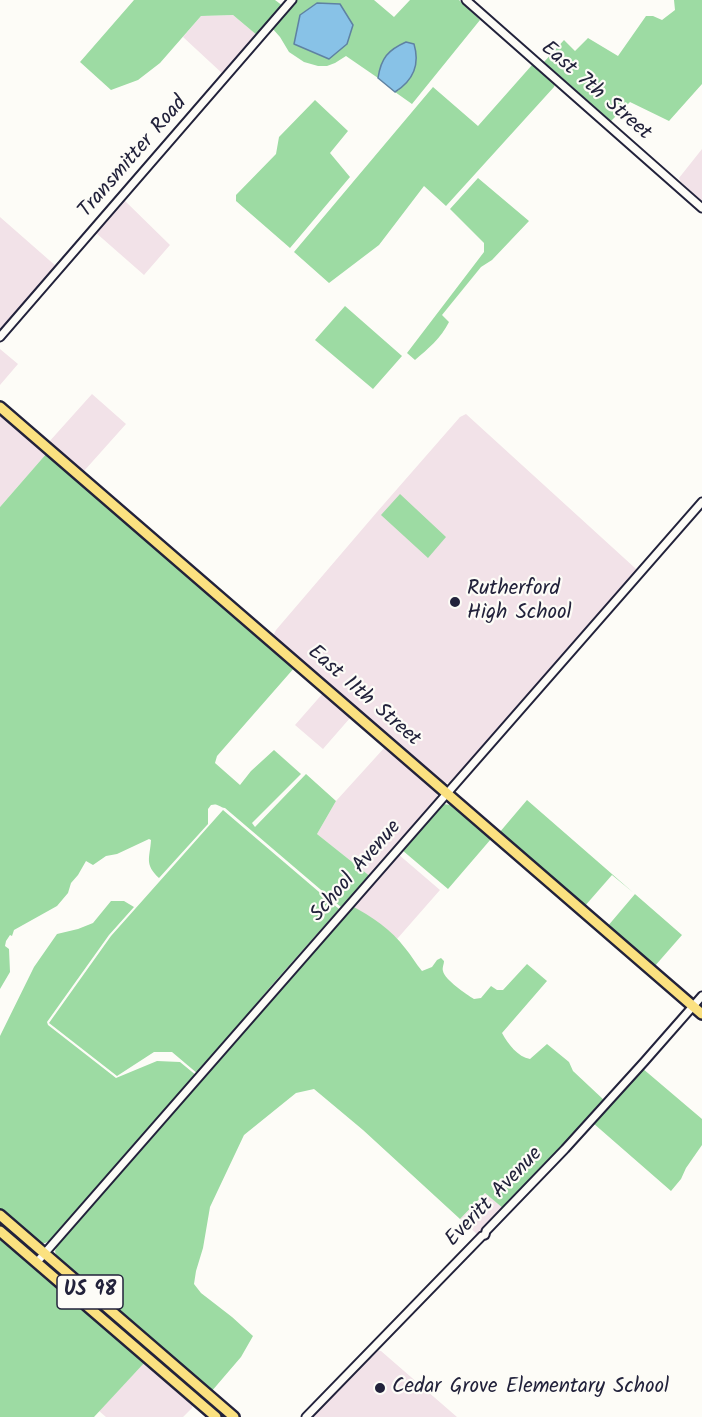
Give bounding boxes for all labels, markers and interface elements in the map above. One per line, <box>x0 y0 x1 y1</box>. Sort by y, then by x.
street label: East 7th Street <box>535 37 655 147</box>
street label: Transmitter Road <box>74 92 194 224</box>
place label: Rutherford High School <box>467 577 572 627</box>
marker: Rutherford High School <box>448 595 462 609</box>
street label: East 11th Street <box>301 641 425 753</box>
street label: School Avenue <box>306 816 408 928</box>
street label: Everitt Avenue <box>441 1143 549 1253</box>
road number: US 98 <box>57 1275 123 1309</box>
place label: Cedar Grove Elementary School <box>392 1375 669 1401</box>
marker: Cedar Grove Elementary School <box>373 1381 387 1395</box>

